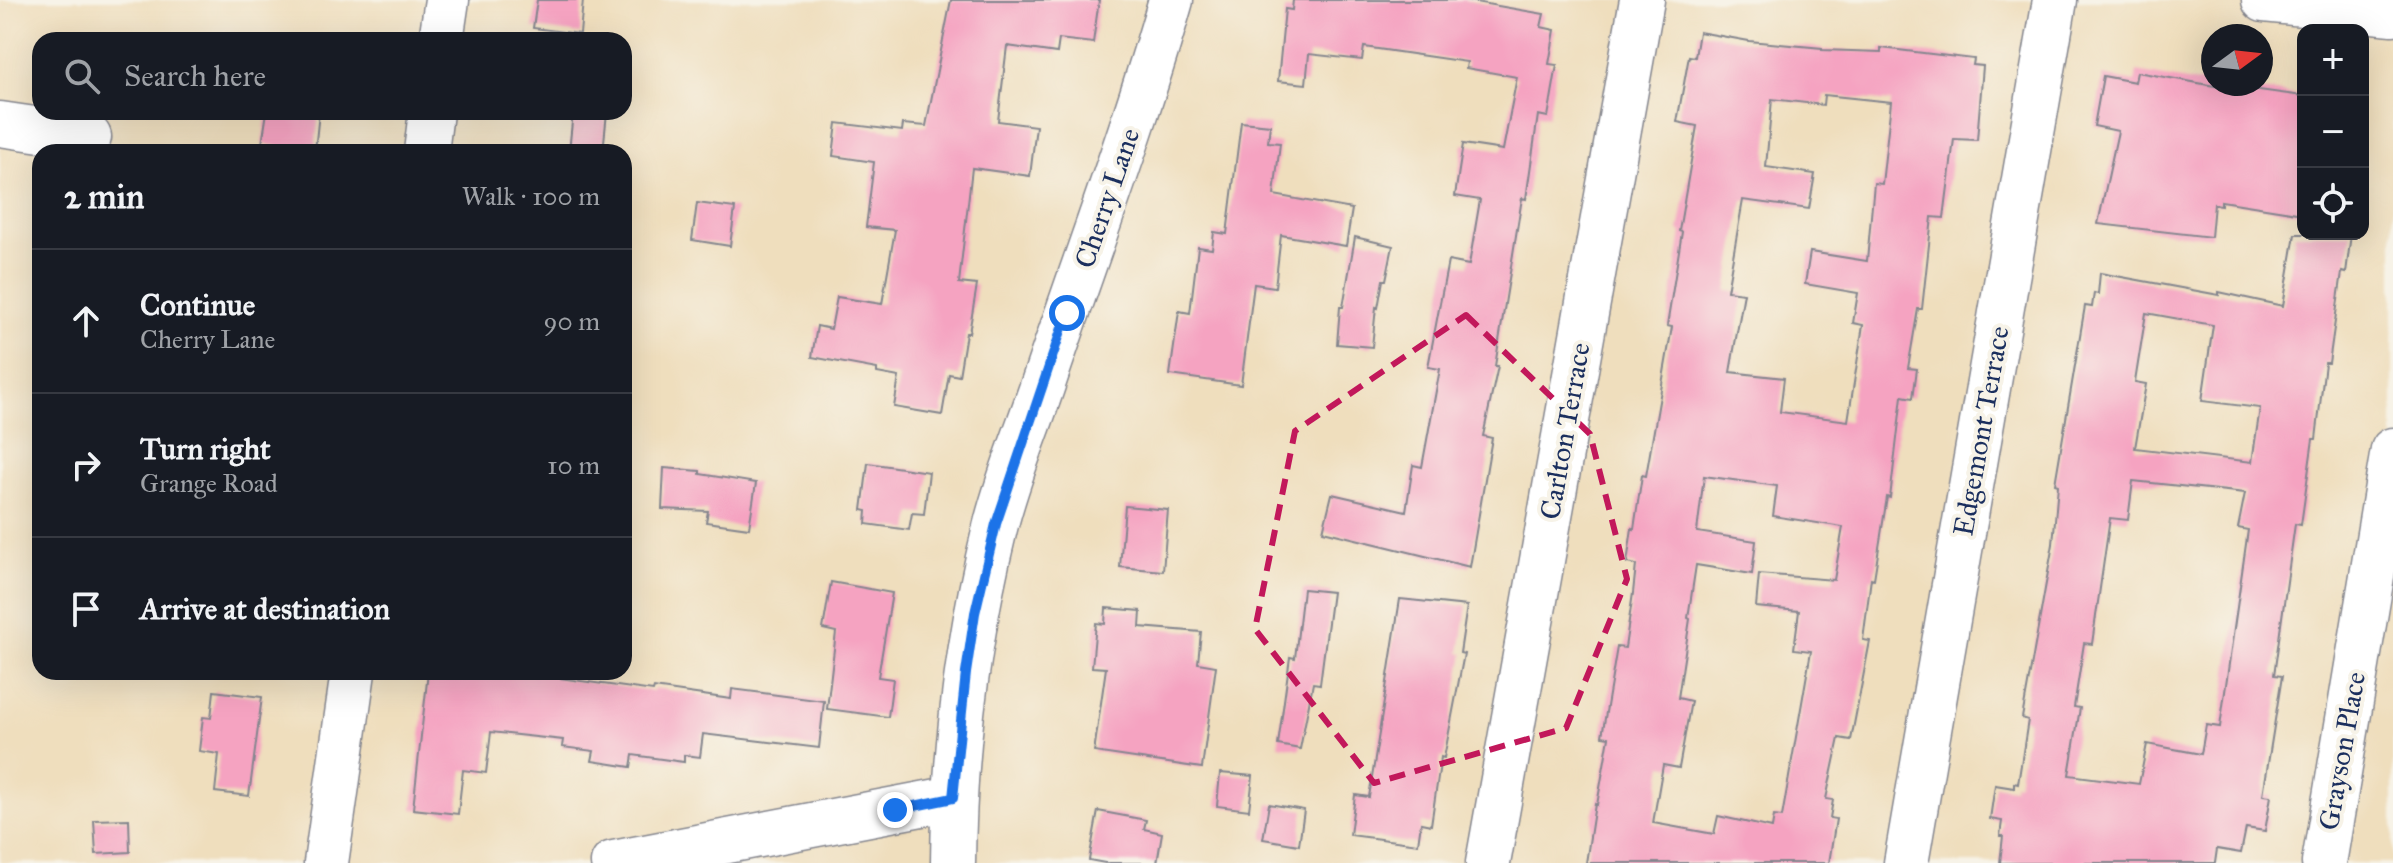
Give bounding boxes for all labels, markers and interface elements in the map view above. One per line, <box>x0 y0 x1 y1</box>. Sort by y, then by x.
north arrow <box>2201 24 2273 96</box>
map controls <box>2297 24 2369 240</box>
button: + <box>2297 24 2369 96</box>
search box <box>32 32 632 120</box>
icon: search <box>60 54 104 98</box>
text: Search here <box>124 58 266 94</box>
button: − <box>2297 96 2369 168</box>
street label: Cherry Lane <box>1067 123 1147 273</box>
button: locate <box>2297 168 2369 240</box>
text: 2 min <box>64 176 144 217</box>
text: Walk · 100 m <box>462 180 600 212</box>
text: Continue <box>140 287 255 323</box>
route start <box>1049 295 1085 331</box>
icon: ahead <box>64 299 108 343</box>
text: 90 m <box>543 305 600 337</box>
text: Cherry Lane <box>140 323 275 355</box>
street label: Edgemont Terrace <box>1945 323 2017 539</box>
street label: Carlton Terrace <box>1532 340 1598 522</box>
text: Turn right <box>140 431 271 467</box>
icon: right <box>64 443 108 487</box>
text: 10 m <box>547 449 600 481</box>
text: Grange Road <box>140 467 278 499</box>
icon: arrive <box>64 587 108 631</box>
text: Arrive at destination <box>140 591 390 627</box>
street label: Grayson Place <box>2311 669 2373 833</box>
route end <box>877 792 913 828</box>

